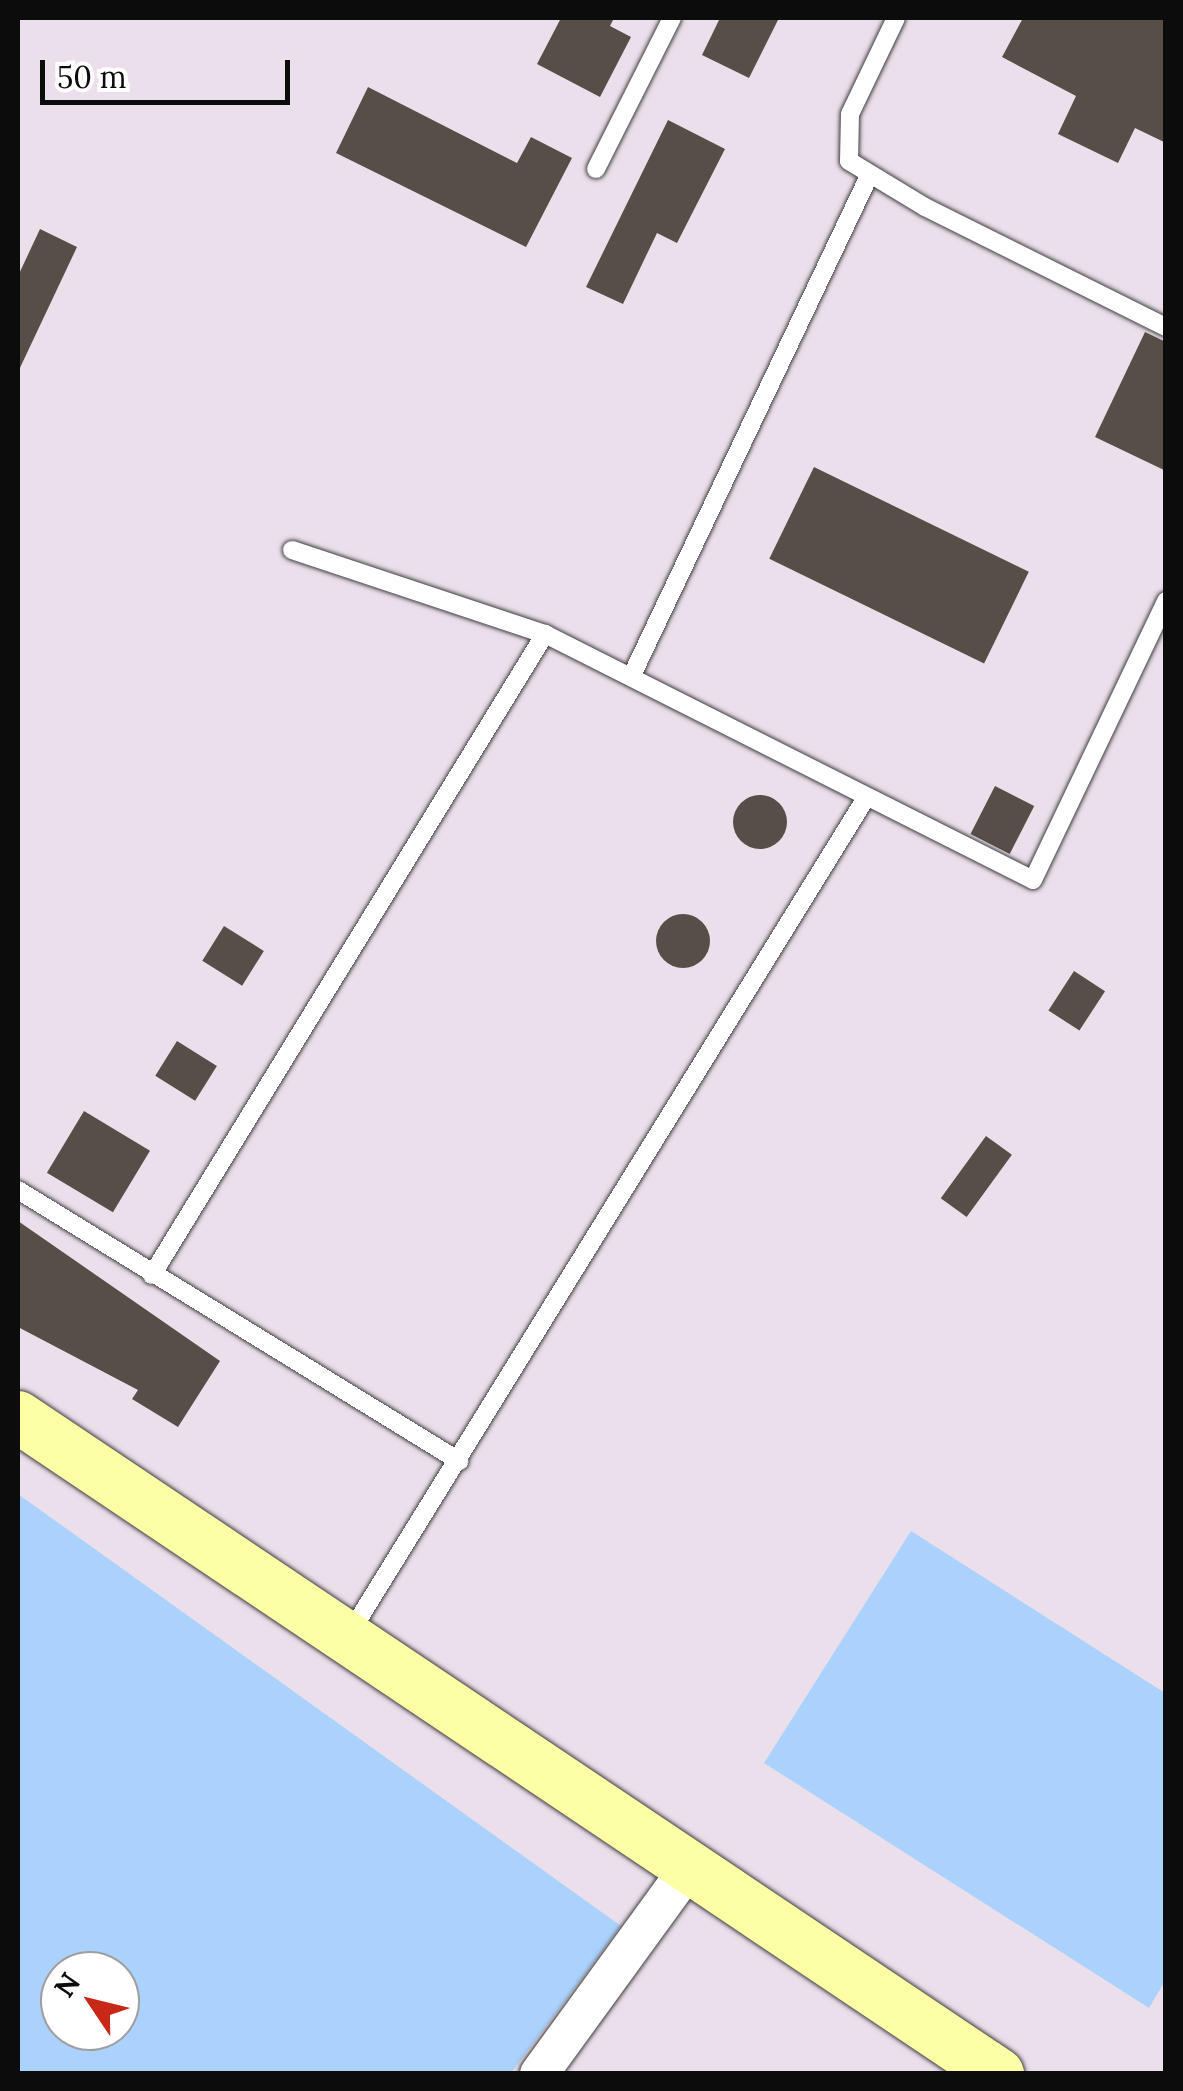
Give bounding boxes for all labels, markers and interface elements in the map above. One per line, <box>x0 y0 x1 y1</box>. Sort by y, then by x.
scale bar <box>45 40 295 102</box>
text: 50 m <box>57 58 127 96</box>
north arrow <box>40 1951 140 2051</box>
text: N <box>46 1966 88 2004</box>

